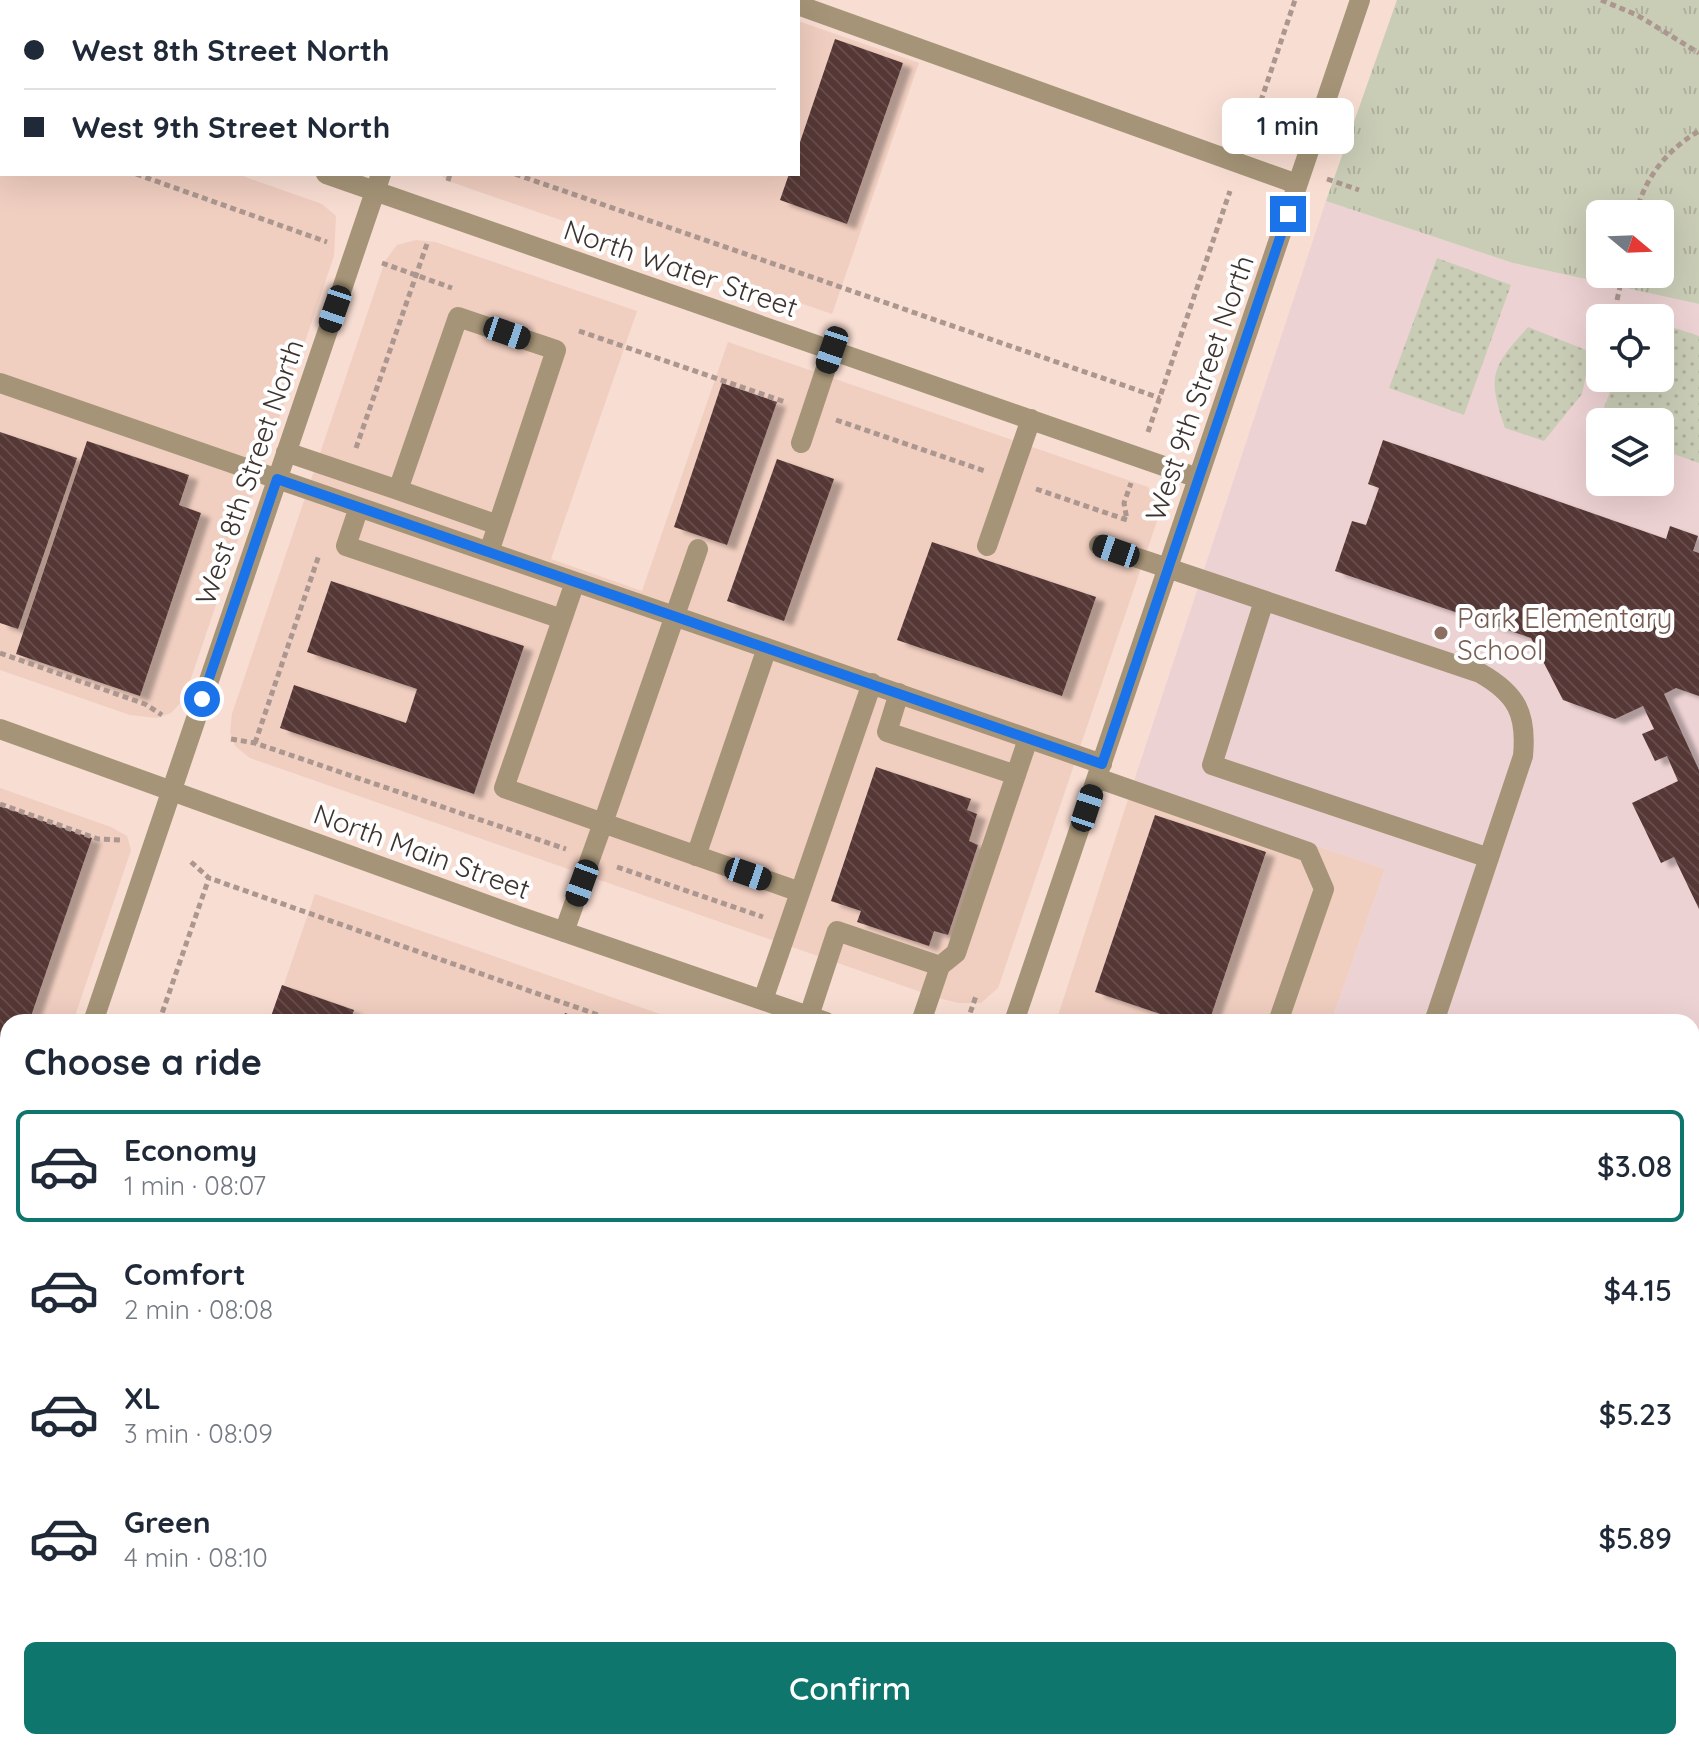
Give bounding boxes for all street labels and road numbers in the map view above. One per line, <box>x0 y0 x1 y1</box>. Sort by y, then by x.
street label: North Water Street <box>559 212 803 324</box>
street label: West 9th Street North <box>1137 250 1261 526</box>
street label: West 8th Street North <box>187 335 311 609</box>
street label: North Main Street <box>309 796 535 906</box>

